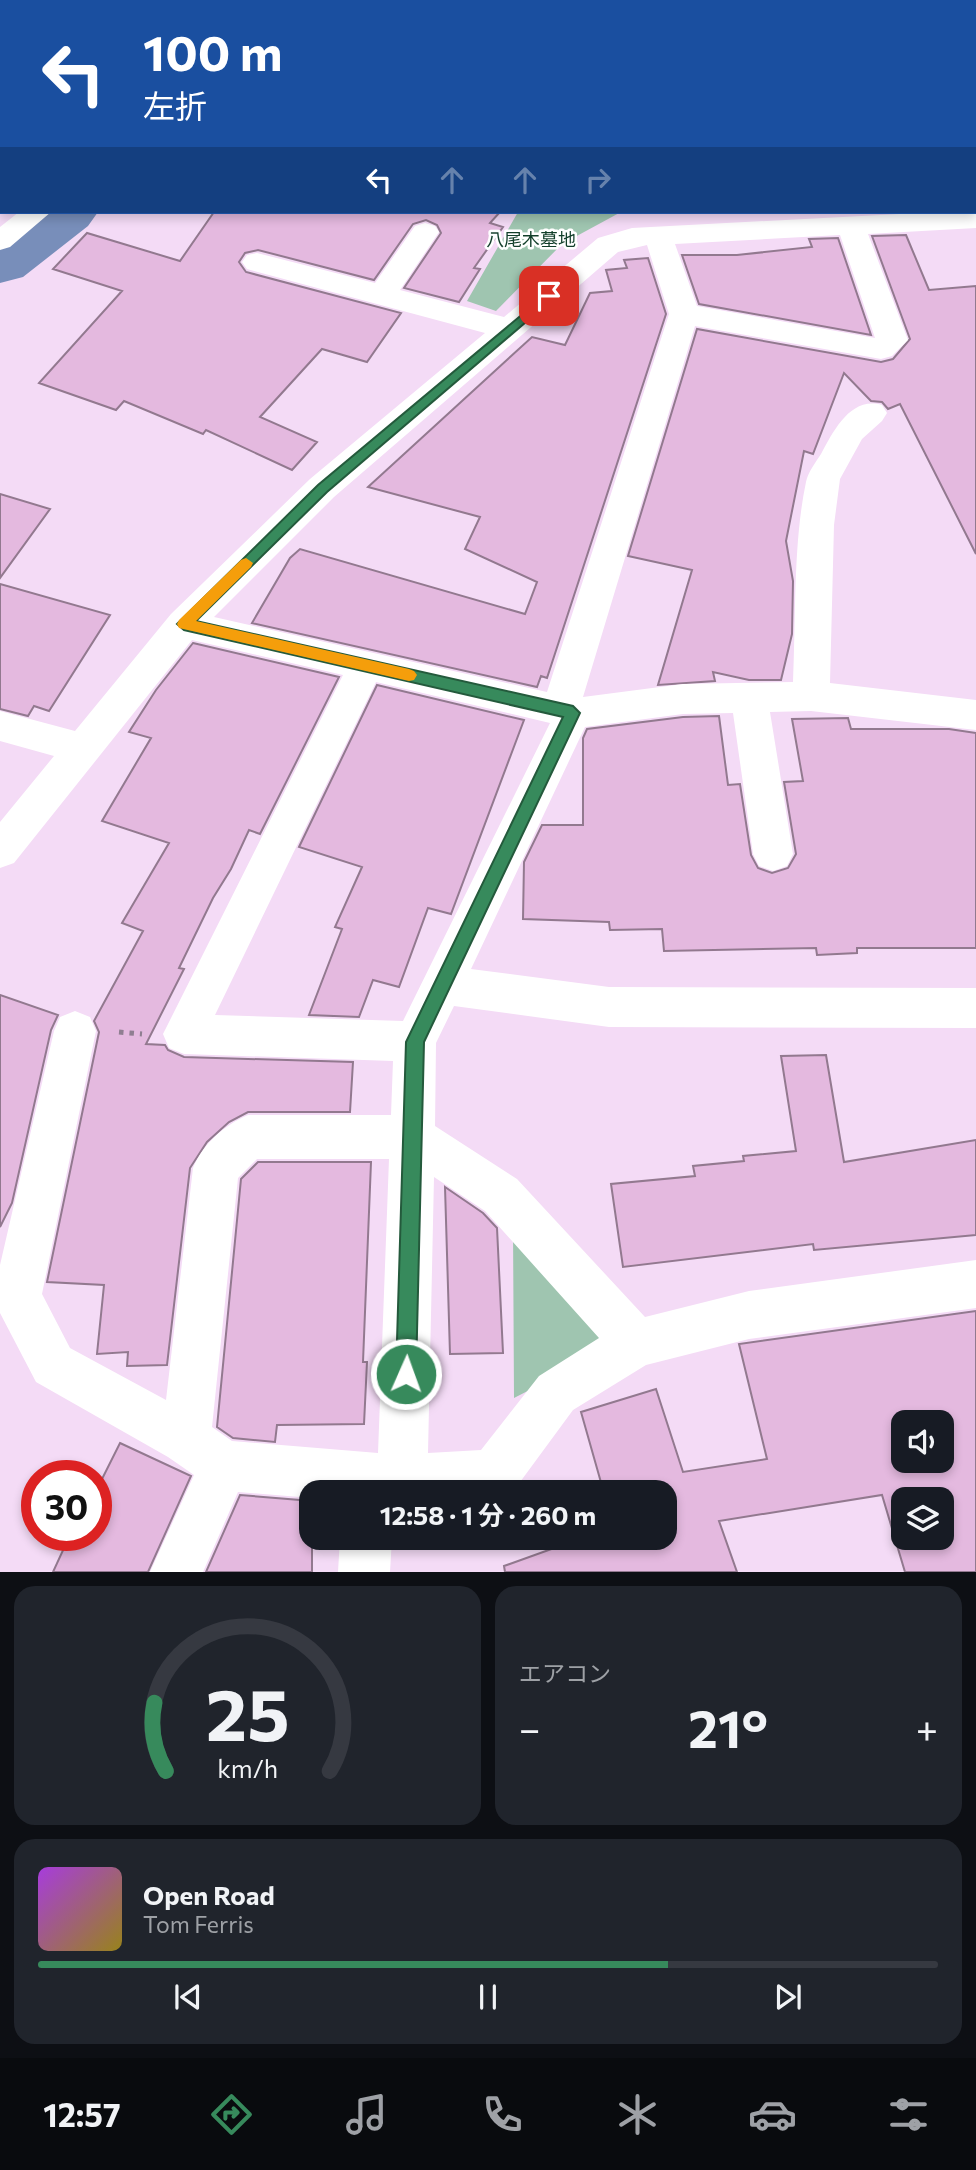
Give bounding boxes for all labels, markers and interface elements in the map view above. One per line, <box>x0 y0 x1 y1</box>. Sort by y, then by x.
text: 100 m <box>143 21 282 81</box>
icon: left <box>28 28 119 119</box>
text: 左折 <box>143 85 207 125</box>
icon: left <box>360 161 398 199</box>
icon: ahead <box>433 161 471 199</box>
icon: ahead <box>506 161 544 199</box>
icon: right <box>579 161 617 199</box>
park label: 八尾木墓地 <box>486 228 576 250</box>
pin <box>519 266 579 326</box>
icon: arrive <box>530 277 568 315</box>
position arrow <box>369 1337 443 1411</box>
map controls <box>891 1410 954 1550</box>
button: sound <box>891 1410 954 1473</box>
speed limit sign: 30 <box>21 1460 112 1551</box>
button: layers <box>891 1487 954 1550</box>
text: 12:58 · 1 分 · 260 m <box>380 1499 596 1530</box>
text: エアコン <box>519 1659 611 1687</box>
text: 25 <box>206 1668 289 1757</box>
text: 21° <box>688 1695 768 1759</box>
text: − <box>519 1704 541 1751</box>
text: + <box>916 1704 938 1751</box>
text: km/h <box>217 1753 278 1783</box>
text: Open Road <box>143 1879 275 1910</box>
text: Tom Ferris <box>143 1910 254 1938</box>
icon: previous <box>169 1978 207 2016</box>
icon: pause <box>469 1978 507 2016</box>
icon: next <box>769 1978 807 2016</box>
icon: directions <box>207 2090 256 2139</box>
icon: music <box>342 2090 391 2139</box>
icon: phone <box>478 2090 527 2139</box>
icon: climate <box>613 2090 662 2139</box>
icon: car <box>748 2090 797 2139</box>
icon: filters <box>884 2090 933 2139</box>
text: 12:57 <box>43 2094 121 2134</box>

